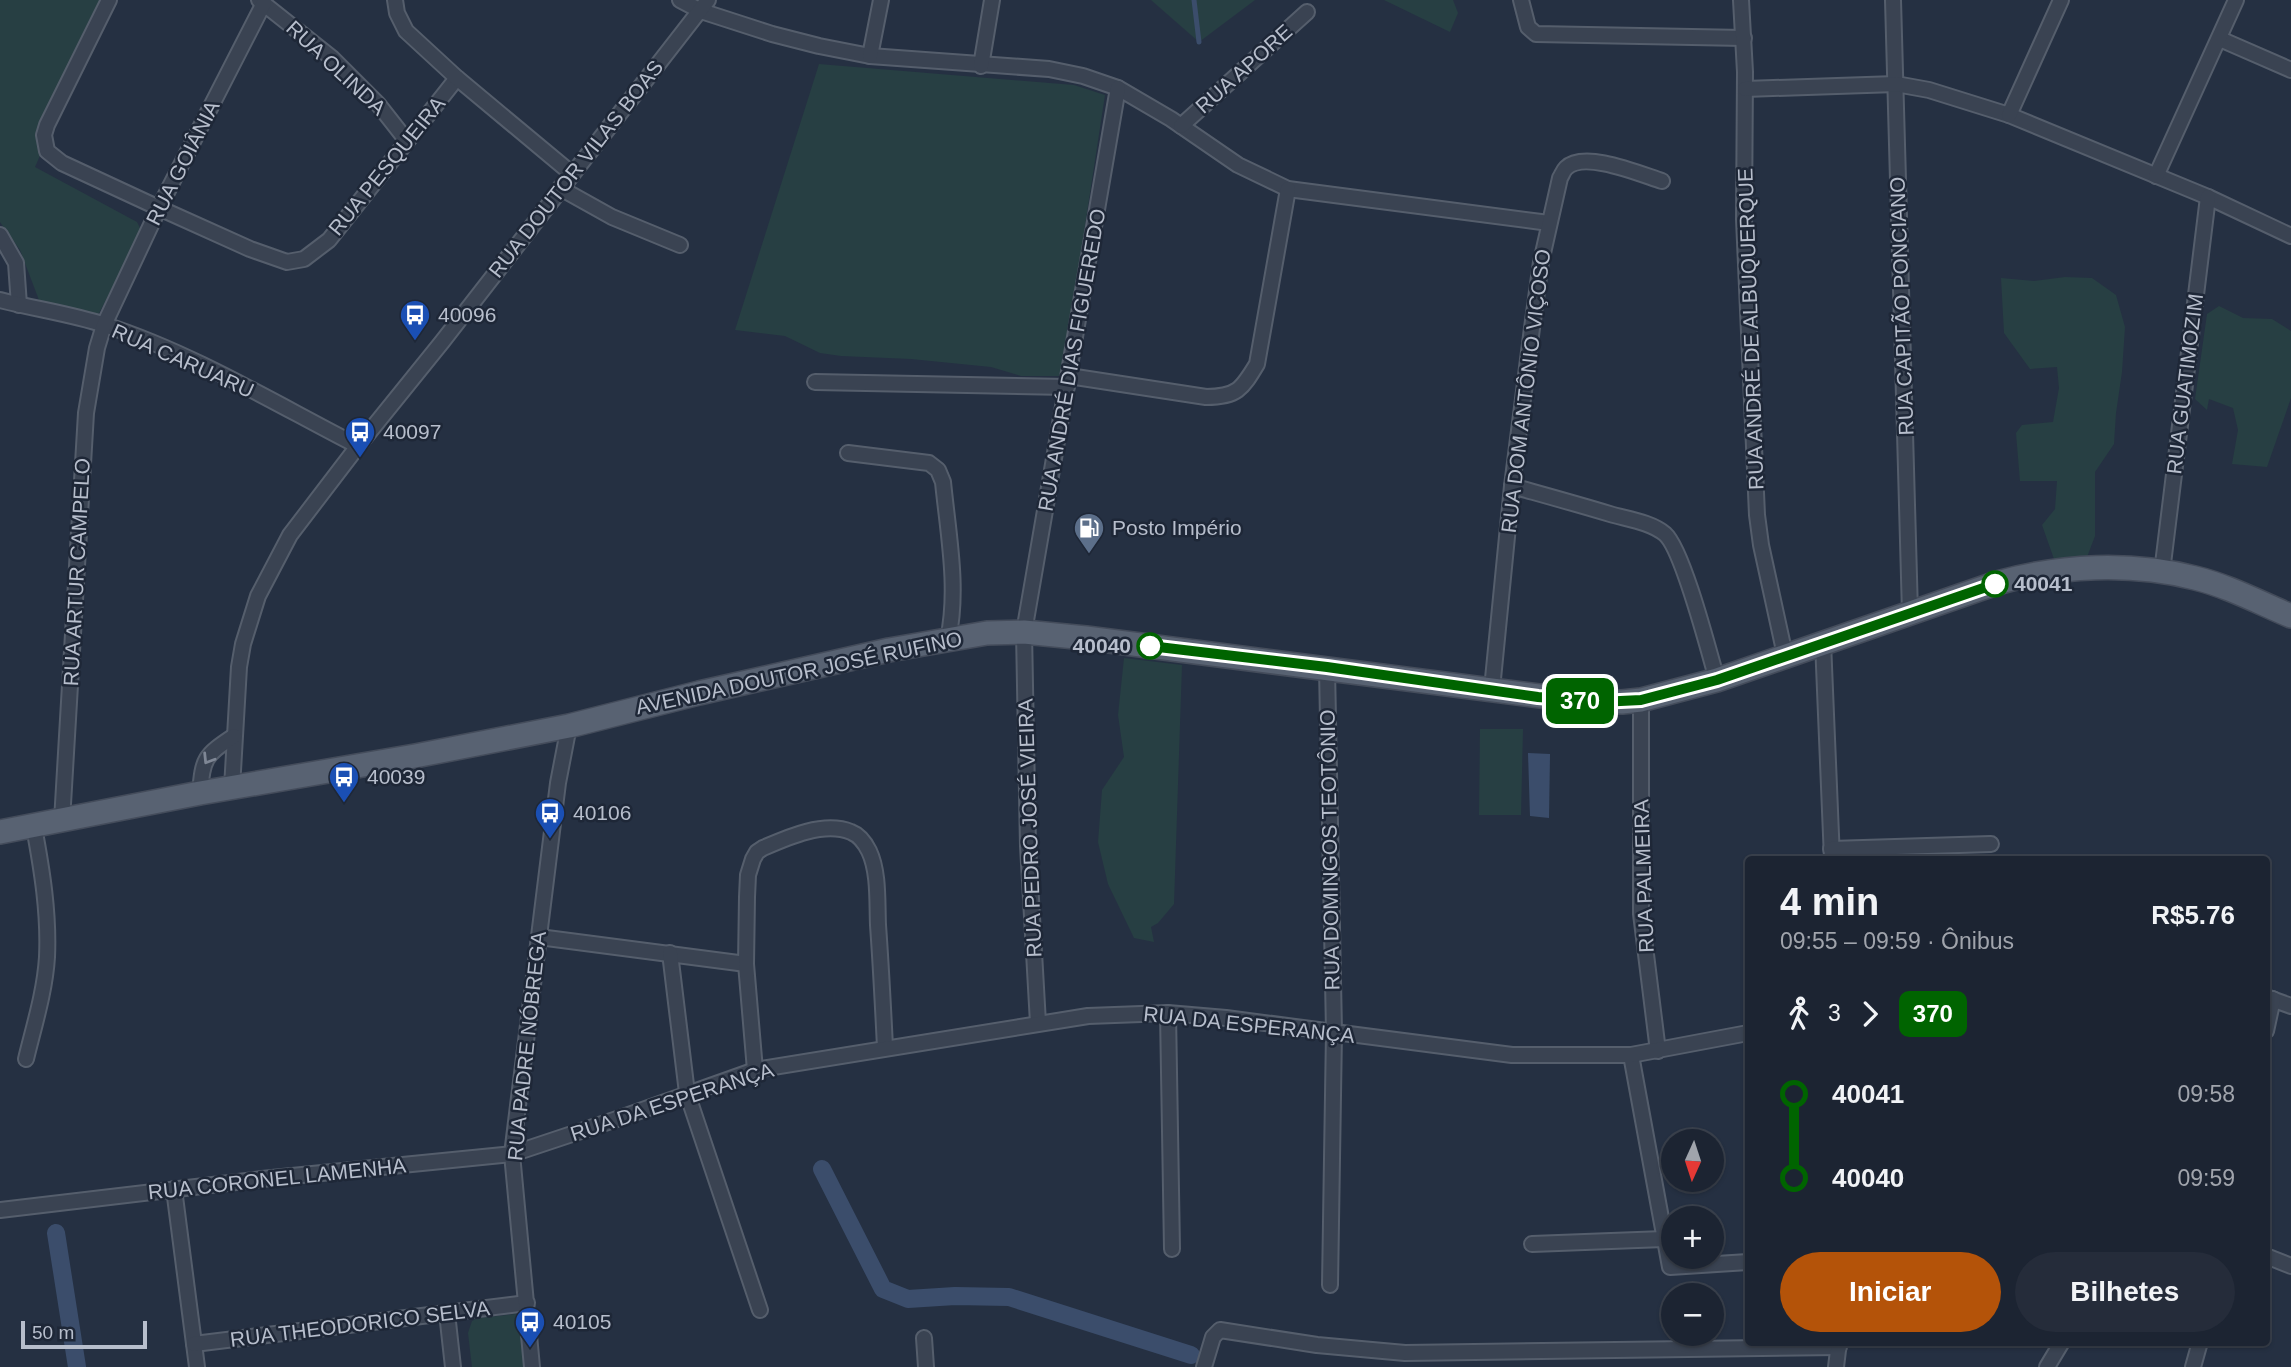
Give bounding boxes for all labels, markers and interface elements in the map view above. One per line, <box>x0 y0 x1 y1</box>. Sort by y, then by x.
street label: RUA OLINDA <box>282 16 391 119</box>
street label: RUA APORE <box>1191 19 1296 118</box>
street label: RUA DOUTOR VILAS BOAS <box>484 56 668 282</box>
street label: RUA PESQUEIRA <box>324 92 450 240</box>
street label: RUA GOIÂNIA <box>141 97 224 229</box>
street label: RUA ANDRÉ DE ALBUQUERQUE <box>1733 168 1768 490</box>
street label: RUA CAPITÃO PONCIANO <box>1885 176 1918 436</box>
street label: RUA ANDRÉ DIAS FIGUEREDO <box>1034 207 1109 513</box>
street label: RUA DOM ANTÔNIO VIÇOSO <box>1497 248 1554 534</box>
street label: RUA GUATIMOZIM <box>2162 292 2207 475</box>
bus stop icon: 40096 <box>398 298 432 342</box>
place label: 40096 <box>438 303 496 326</box>
street label: RUA CARUARU <box>109 319 258 402</box>
bus stop icon: 40097 <box>343 415 377 459</box>
place label: 40097 <box>383 420 441 443</box>
street label: RUA ARTUR CAMPELO <box>59 457 94 687</box>
fuel station icon: Posto Império <box>1072 511 1106 555</box>
place label: Posto Império <box>1112 516 1242 539</box>
marker: 40041 <box>1982 571 2008 597</box>
place label: 40041 <box>2014 572 2073 595</box>
street label: AVENIDA DOUTOR JOSÉ RUFINO <box>634 627 964 718</box>
marker: 40040 <box>1137 633 1163 659</box>
place label: 40040 <box>1073 634 1131 657</box>
line badge: 370 <box>1540 678 1620 724</box>
text: 370 <box>1560 687 1600 714</box>
street label: RUA PEDRO JOSÉ VIEIRA <box>1013 698 1046 958</box>
street label: RUA DOMINGOS TEOTÔNIO <box>1316 709 1343 991</box>
one-way arrow <box>203 752 216 765</box>
bus stop icon: 40039 <box>327 760 361 804</box>
place label: 40039 <box>367 765 425 788</box>
bus stop icon: 40106 <box>533 796 567 840</box>
street label: RUA PALMEIRA <box>1629 799 1658 953</box>
place label: 40106 <box>573 801 631 824</box>
text: 4 min <box>1780 881 1879 923</box>
text: R$5.76 <box>2151 900 2235 930</box>
text: 09:55 – 09:59 · Ônibus <box>1780 928 2014 954</box>
street label: RUA PADRE NÓBREGA <box>503 930 550 1162</box>
icon: walk <box>1780 995 1818 1033</box>
icon: forward <box>1851 995 1889 1033</box>
text: 3 <box>1828 1000 1841 1026</box>
text: 370 <box>1913 1000 1953 1027</box>
street label: RUA DA ESPERANÇA <box>1142 1002 1356 1047</box>
street label: RUA DA ESPERANÇA <box>567 1058 776 1145</box>
text: 40041 <box>1832 1079 1904 1109</box>
text: 09:58 <box>2177 1081 2235 1107</box>
north arrow <box>1661 1129 1724 1192</box>
map controls <box>1661 1129 1724 1346</box>
street label: RUA CORONEL LAMENHA <box>147 1154 407 1203</box>
text: 40040 <box>1832 1163 1904 1193</box>
text: 09:59 <box>2177 1165 2235 1191</box>
button: + <box>1661 1206 1724 1269</box>
button: Iniciar <box>1780 1252 2001 1332</box>
button: Bilhetes <box>2015 1252 2235 1332</box>
button: − <box>1661 1283 1724 1346</box>
street label: RUA THEODORICO SELVA <box>229 1296 491 1351</box>
bus stop icon: 40105 <box>513 1305 547 1349</box>
place label: 40105 <box>553 1310 611 1333</box>
scale bar <box>21 1318 147 1350</box>
text: 50 m <box>32 1322 74 1343</box>

